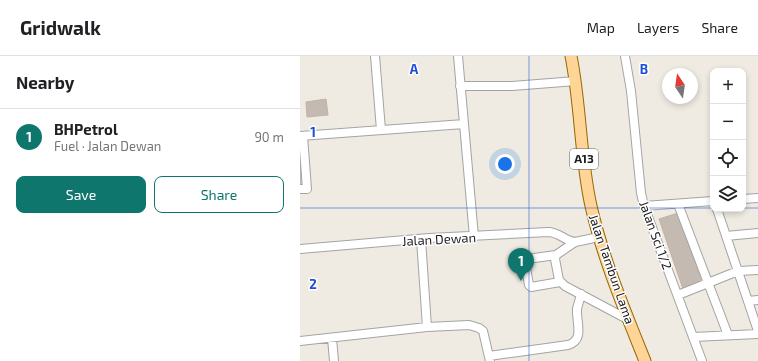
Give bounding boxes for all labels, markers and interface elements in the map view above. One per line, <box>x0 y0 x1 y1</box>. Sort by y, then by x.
text: Gridwalk <box>20 16 101 39</box>
text: Map <box>587 19 615 36</box>
text: Layers <box>637 19 679 36</box>
text: Share <box>701 19 738 36</box>
text: A <box>410 61 419 77</box>
text: B <box>640 61 648 77</box>
north arrow <box>662 68 698 104</box>
map controls <box>710 68 746 212</box>
button: + <box>710 68 746 104</box>
text: Nearby <box>16 72 74 92</box>
button: − <box>710 104 746 140</box>
text: BHPetrol <box>54 120 118 138</box>
text: 1 <box>310 124 316 140</box>
text: 1 <box>26 129 32 145</box>
text: 90 m <box>254 129 284 145</box>
text: Fuel · Jalan Dewan <box>54 138 161 154</box>
button: locate <box>710 140 746 176</box>
road number: A13 <box>570 149 598 169</box>
your location <box>495 154 515 174</box>
button: Save <box>16 176 146 213</box>
button: Share <box>154 176 284 213</box>
button: layers <box>710 176 746 212</box>
street label: Jalan Sci 1/2 <box>636 198 676 272</box>
street label: Jalan Tambun Lama <box>586 212 638 326</box>
street label: Jalan Dewan <box>402 229 476 249</box>
pin: 1 <box>508 248 534 281</box>
text: 2 <box>309 276 317 292</box>

